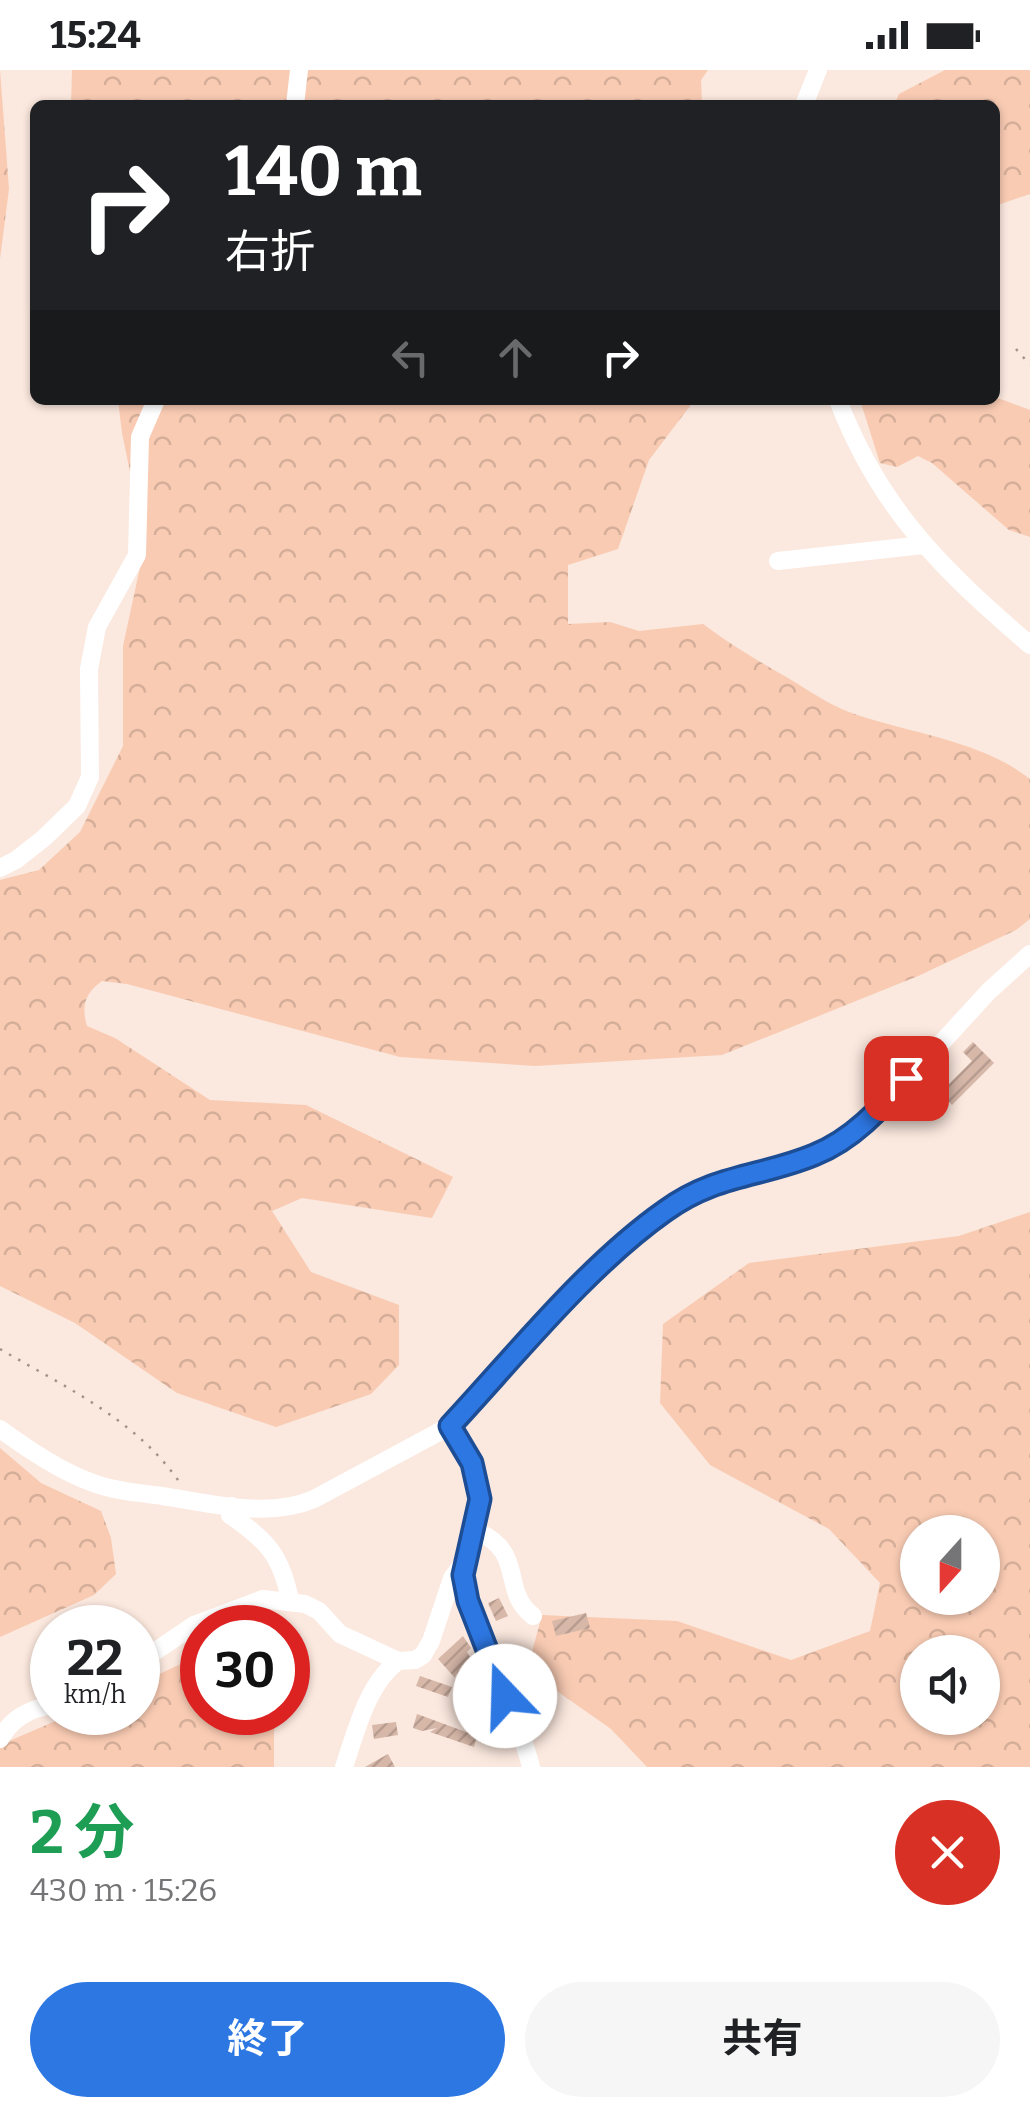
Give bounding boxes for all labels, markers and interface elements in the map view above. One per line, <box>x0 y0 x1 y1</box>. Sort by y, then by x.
text: 15:24 <box>50 12 141 58</box>
text: 140 m <box>225 130 422 214</box>
icon: right <box>60 140 190 270</box>
text: 右折 <box>225 225 315 279</box>
icon: left <box>383 330 438 385</box>
icon: ahead <box>488 330 543 385</box>
icon: right <box>593 330 648 385</box>
pin <box>864 1036 949 1121</box>
icon: arrive <box>879 1051 934 1106</box>
north arrow <box>900 1515 1000 1615</box>
map controls <box>900 1515 1000 1735</box>
speed limit sign: 30 <box>180 1605 310 1735</box>
text: 22 <box>67 1628 123 1688</box>
button: sound <box>900 1635 1000 1735</box>
position arrow <box>453 1644 557 1748</box>
text: km/h <box>64 1680 126 1710</box>
text: 2 分 <box>30 1797 135 1869</box>
button: close <box>895 1800 1000 1905</box>
text: 430 m · 15:26 <box>30 1871 217 1909</box>
button: 終了 <box>30 1982 505 2097</box>
button: 共有 <box>525 1982 1000 2097</box>

